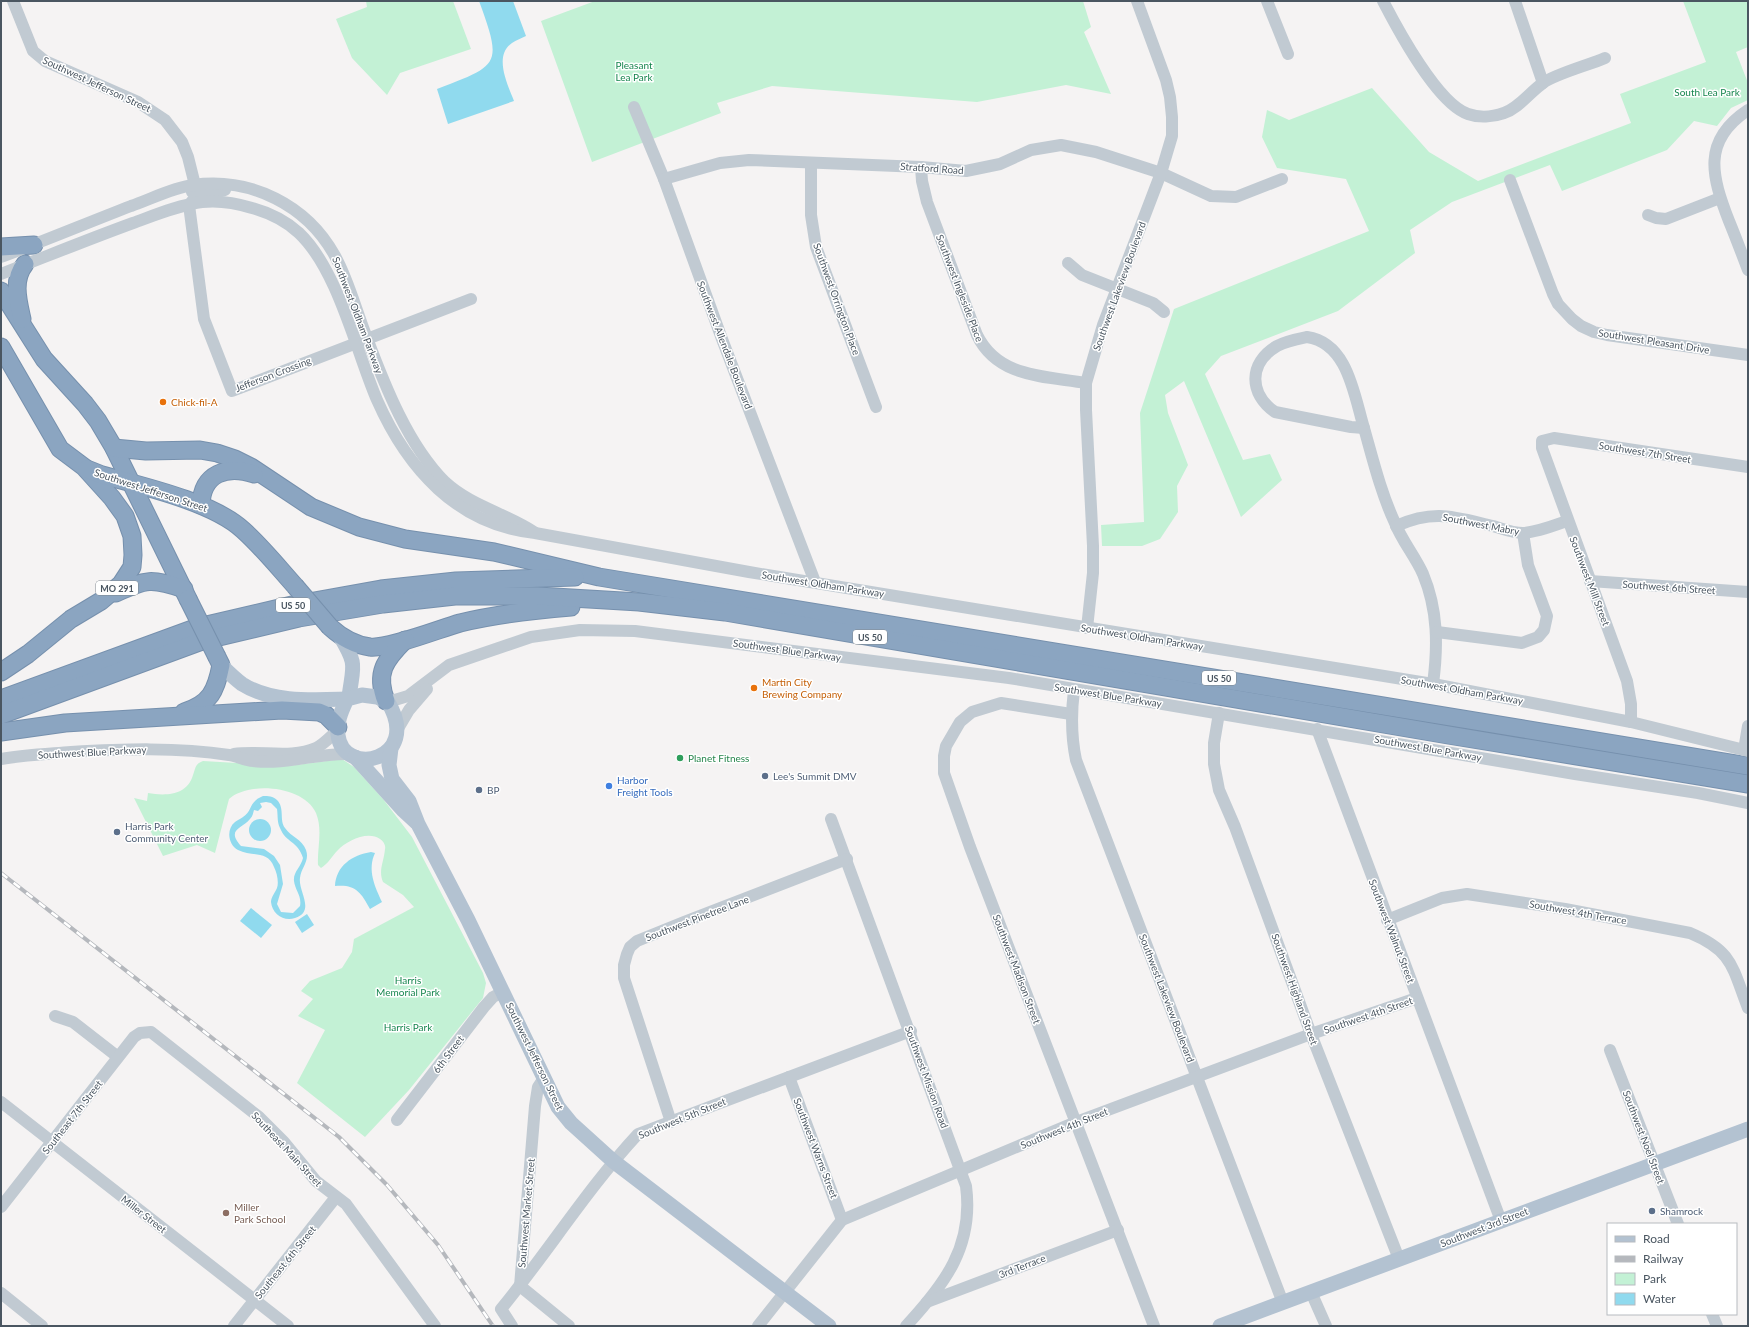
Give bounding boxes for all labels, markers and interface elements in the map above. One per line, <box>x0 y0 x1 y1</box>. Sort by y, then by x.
street label: Southwest Jefferson Street <box>41 54 153 115</box>
park label: Pleasant Lea Park <box>615 59 653 83</box>
park label: South Lea Park <box>1674 86 1741 98</box>
street label: Stratford Road <box>900 160 964 176</box>
street label: Southwest Lakeview Boulevard <box>1090 220 1148 352</box>
street label: Southwest Ingleside Place <box>934 233 986 343</box>
street label: Southwest Orrington Place <box>811 241 863 357</box>
street label: Southwest Oldham Parkway <box>330 255 386 376</box>
street label: Southwest Allendale Boulevard <box>695 279 755 411</box>
street label: Southwest Pleasant Drive <box>1597 326 1711 356</box>
street label: Jefferson Crossing <box>233 354 313 394</box>
place label: Chick-fil-A <box>171 396 218 408</box>
marker: Chick-fil-A <box>158 397 168 407</box>
street label: Southwest 7th Street <box>1598 439 1692 465</box>
street label: Southwest Jefferson Street <box>93 466 209 514</box>
street label: Southwest Mabry <box>1442 511 1521 537</box>
street label: Southwest Mill Street <box>1567 535 1613 628</box>
street label: Southwest Oldham Parkway <box>761 568 886 600</box>
street label: Southwest 6th Street <box>1622 578 1716 596</box>
road number: MO 291 <box>96 581 138 595</box>
road number: US 50 <box>276 598 310 612</box>
street label: Southwest Oldham Parkway <box>1080 621 1205 653</box>
road number: US 50 <box>853 630 887 644</box>
street label: Southwest Blue Parkway <box>732 636 843 664</box>
road number: US 50 <box>1202 671 1236 685</box>
street label: Southwest Oldham Parkway <box>1400 673 1525 707</box>
place label: Martin City Brewing Company <box>762 676 843 700</box>
street label: Southwest Blue Parkway <box>1053 681 1163 710</box>
marker: Martin City Brewing Company <box>749 683 759 693</box>
street label: Southwest Blue Parkway <box>1373 733 1483 764</box>
street label: Southwest Blue Parkway <box>37 743 147 761</box>
place label: Planet Fitness <box>688 752 749 764</box>
marker: Planet Fitness <box>675 753 685 763</box>
place label: Lee's Summit DMV <box>773 770 857 782</box>
marker: Lee's Summit DMV <box>760 771 770 781</box>
place label: Harbor Freight Tools <box>617 774 673 798</box>
marker: Harbor Freight Tools <box>604 781 614 791</box>
place label: BP <box>487 784 499 796</box>
marker: BP <box>474 785 484 795</box>
place label: Harris Park Community Center <box>125 820 209 844</box>
marker: Harris Park Community Center <box>112 827 122 837</box>
street label: Southwest Walnut Street <box>1367 878 1417 985</box>
street label: Southwest Pinetree Lane <box>644 893 750 943</box>
street label: Southwest 4th Terrace <box>1528 898 1628 926</box>
street label: Southwest Madison Street <box>991 913 1044 1026</box>
street label: Southwest Lakeview Boulevard <box>1137 932 1197 1064</box>
street label: Southwest Highland Street <box>1269 932 1321 1047</box>
park label: Harris Memorial Park <box>376 974 441 998</box>
street label: Southwest 4th Street <box>1322 994 1414 1036</box>
street label: Southwest Jefferson Street <box>504 1000 566 1112</box>
park label: Harris Park <box>384 1021 433 1033</box>
street label: Southwest Mission Road <box>903 1024 951 1130</box>
street label: 6th Street <box>430 1033 466 1075</box>
street label: Southeast 7th Street <box>39 1077 105 1156</box>
street label: Southwest Noel Street <box>1621 1089 1667 1186</box>
street label: Southwest 5th Street <box>637 1095 728 1141</box>
street label: Southwest Warns Street <box>791 1096 841 1200</box>
street label: Southwest 4th Street <box>1019 1105 1110 1151</box>
street label: Southeast Main Street <box>249 1109 325 1189</box>
street label: Southwest Market Street <box>515 1157 537 1268</box>
street label: Miller Street <box>119 1193 169 1236</box>
place label: Miller Park School <box>234 1201 286 1225</box>
street label: Southwest 3rd Street <box>1438 1205 1530 1249</box>
place label: Shamrock <box>1660 1205 1704 1217</box>
marker: Shamrock <box>1647 1206 1657 1216</box>
marker: Miller Park School <box>221 1208 231 1218</box>
street label: Southeast 6th Street <box>252 1223 318 1301</box>
legend <box>1607 1223 1737 1315</box>
text: Road <box>1643 1231 1670 1246</box>
text: Railway <box>1643 1251 1684 1266</box>
street label: 3rd Terrace <box>997 1252 1047 1280</box>
text: Park <box>1643 1271 1667 1286</box>
text: Water <box>1643 1291 1676 1306</box>

